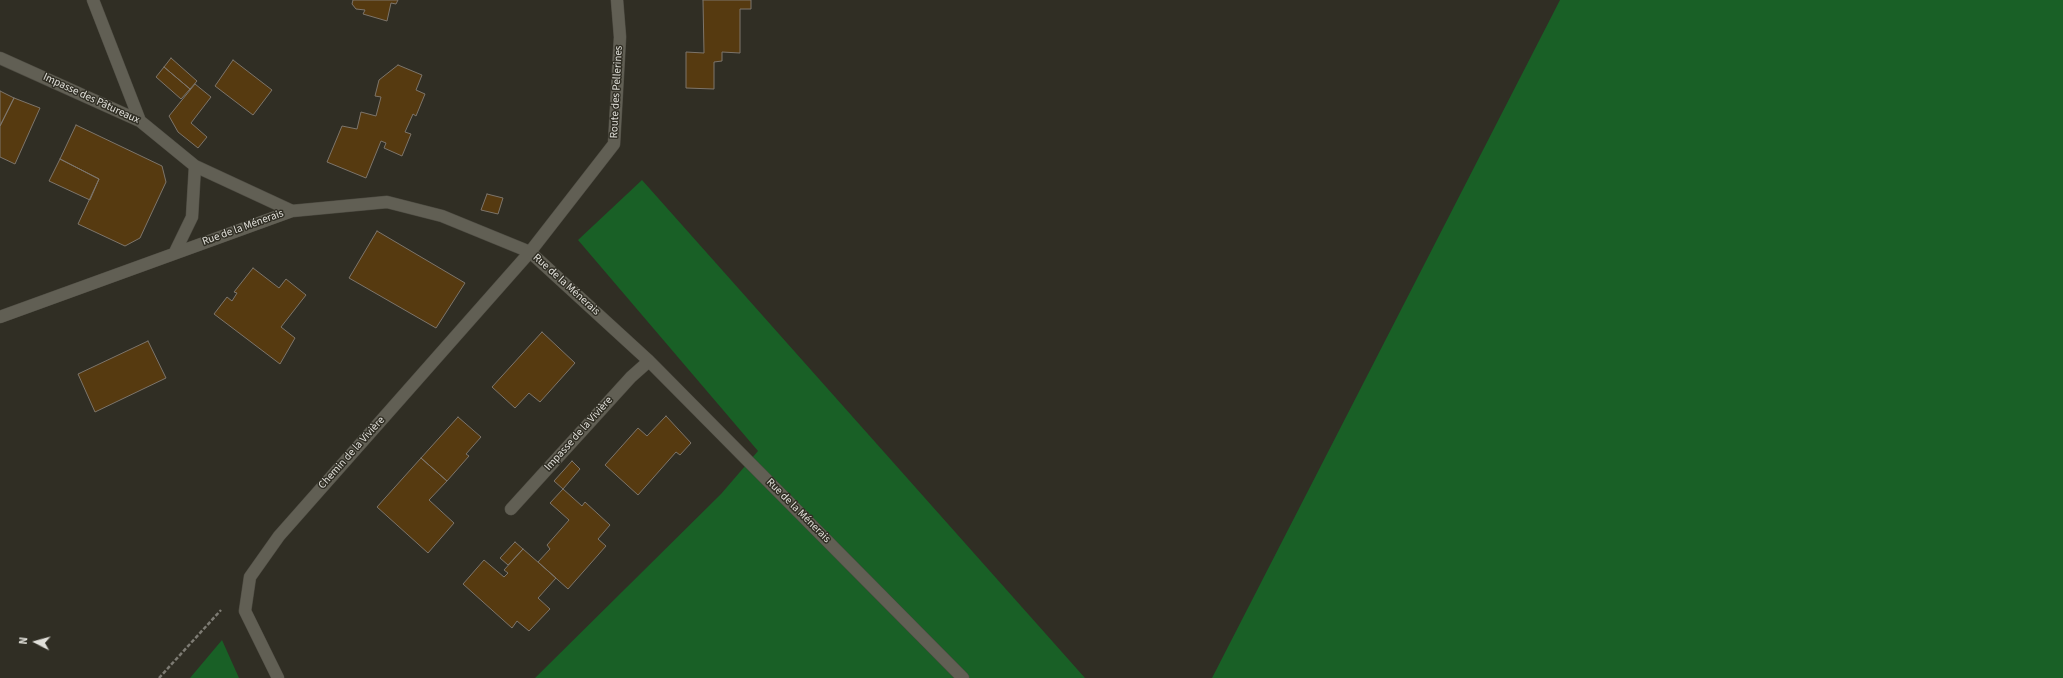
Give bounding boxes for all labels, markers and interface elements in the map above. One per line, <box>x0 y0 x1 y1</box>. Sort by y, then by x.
street label: Route des Pellerines <box>608 45 626 139</box>
street label: Impasse des Pâtureaux <box>41 71 141 127</box>
street label: Rue de la Ménerais <box>201 207 285 249</box>
street label: Rue de la Ménerais <box>530 251 602 319</box>
street label: Impasse de la Vivière <box>542 394 616 474</box>
street label: Chemin de la Vivière <box>316 414 388 492</box>
street label: Rue de la Ménerais <box>763 476 833 546</box>
north arrow <box>16 622 56 662</box>
text: N <box>16 636 31 645</box>

